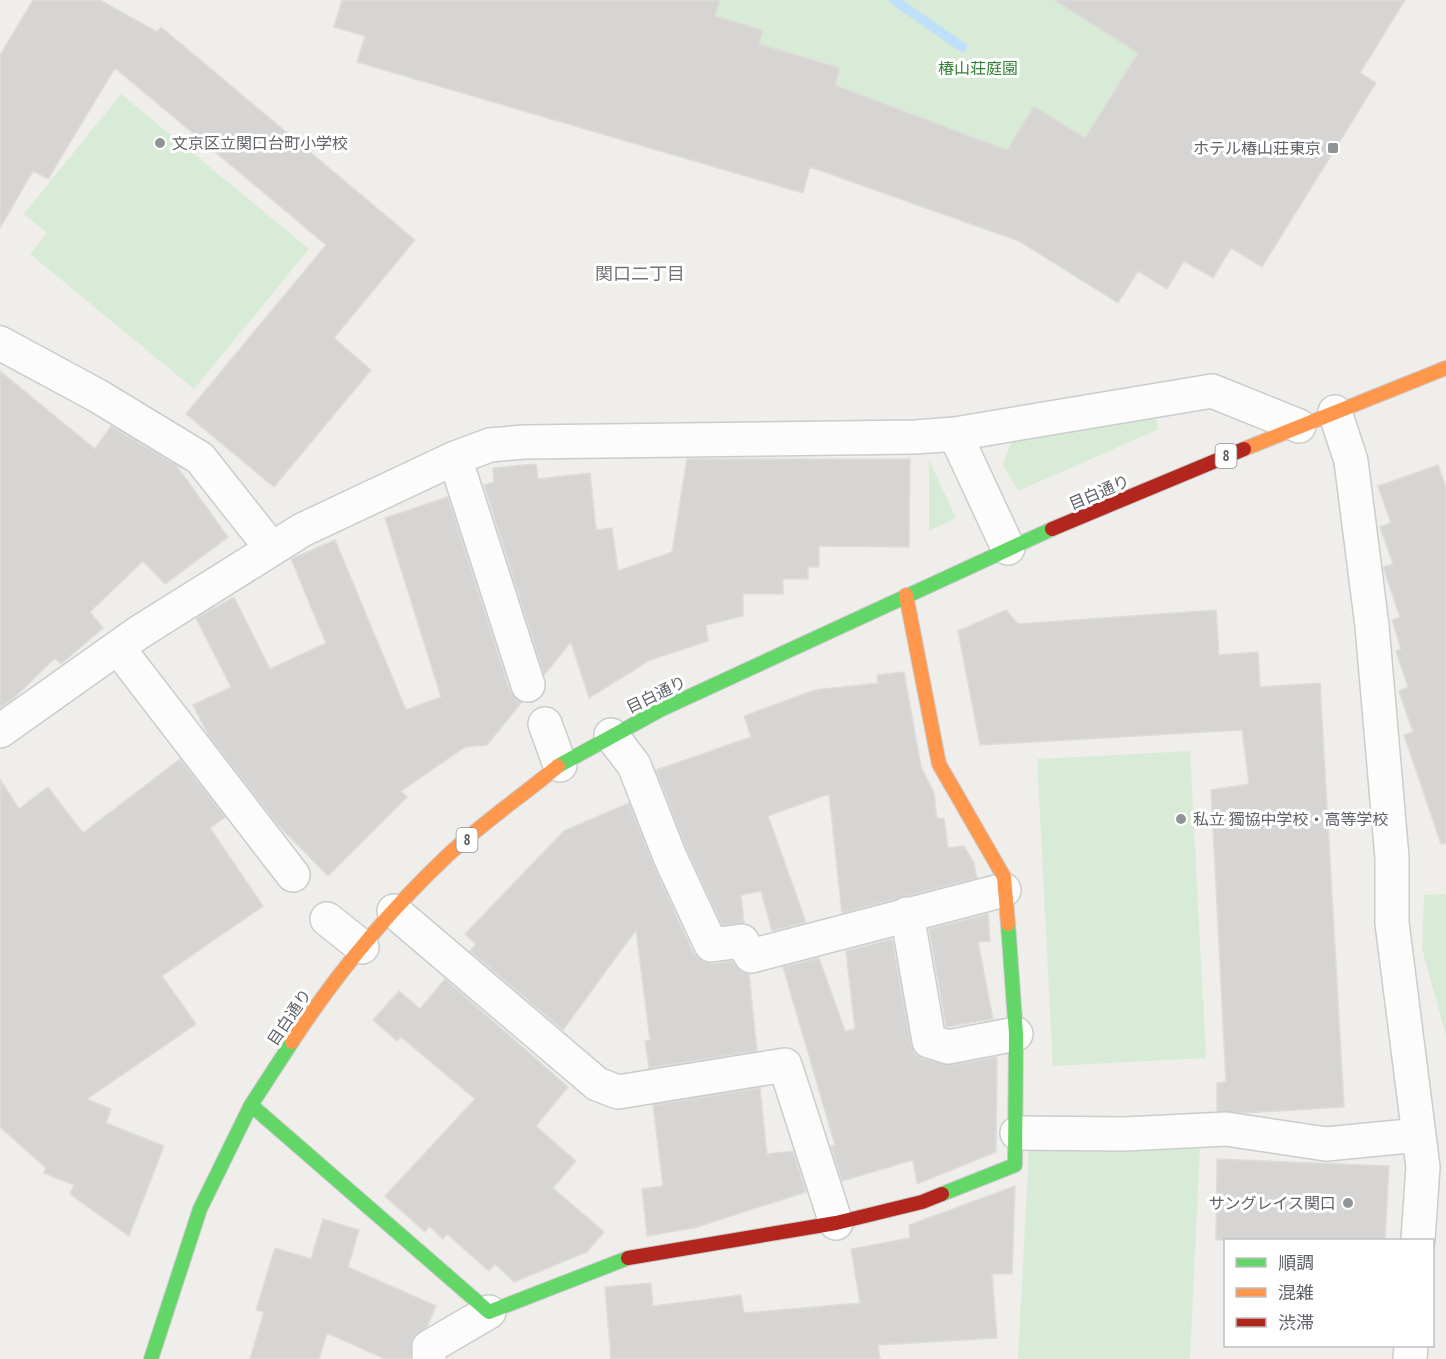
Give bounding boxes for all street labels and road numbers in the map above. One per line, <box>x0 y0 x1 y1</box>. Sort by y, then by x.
road number: 8 <box>1216 444 1236 468</box>
street label: 目白通り <box>1066 470 1132 514</box>
street label: 目白通り <box>623 671 689 717</box>
road number: 8 <box>456 828 478 852</box>
street label: 目白通り <box>263 985 315 1049</box>

